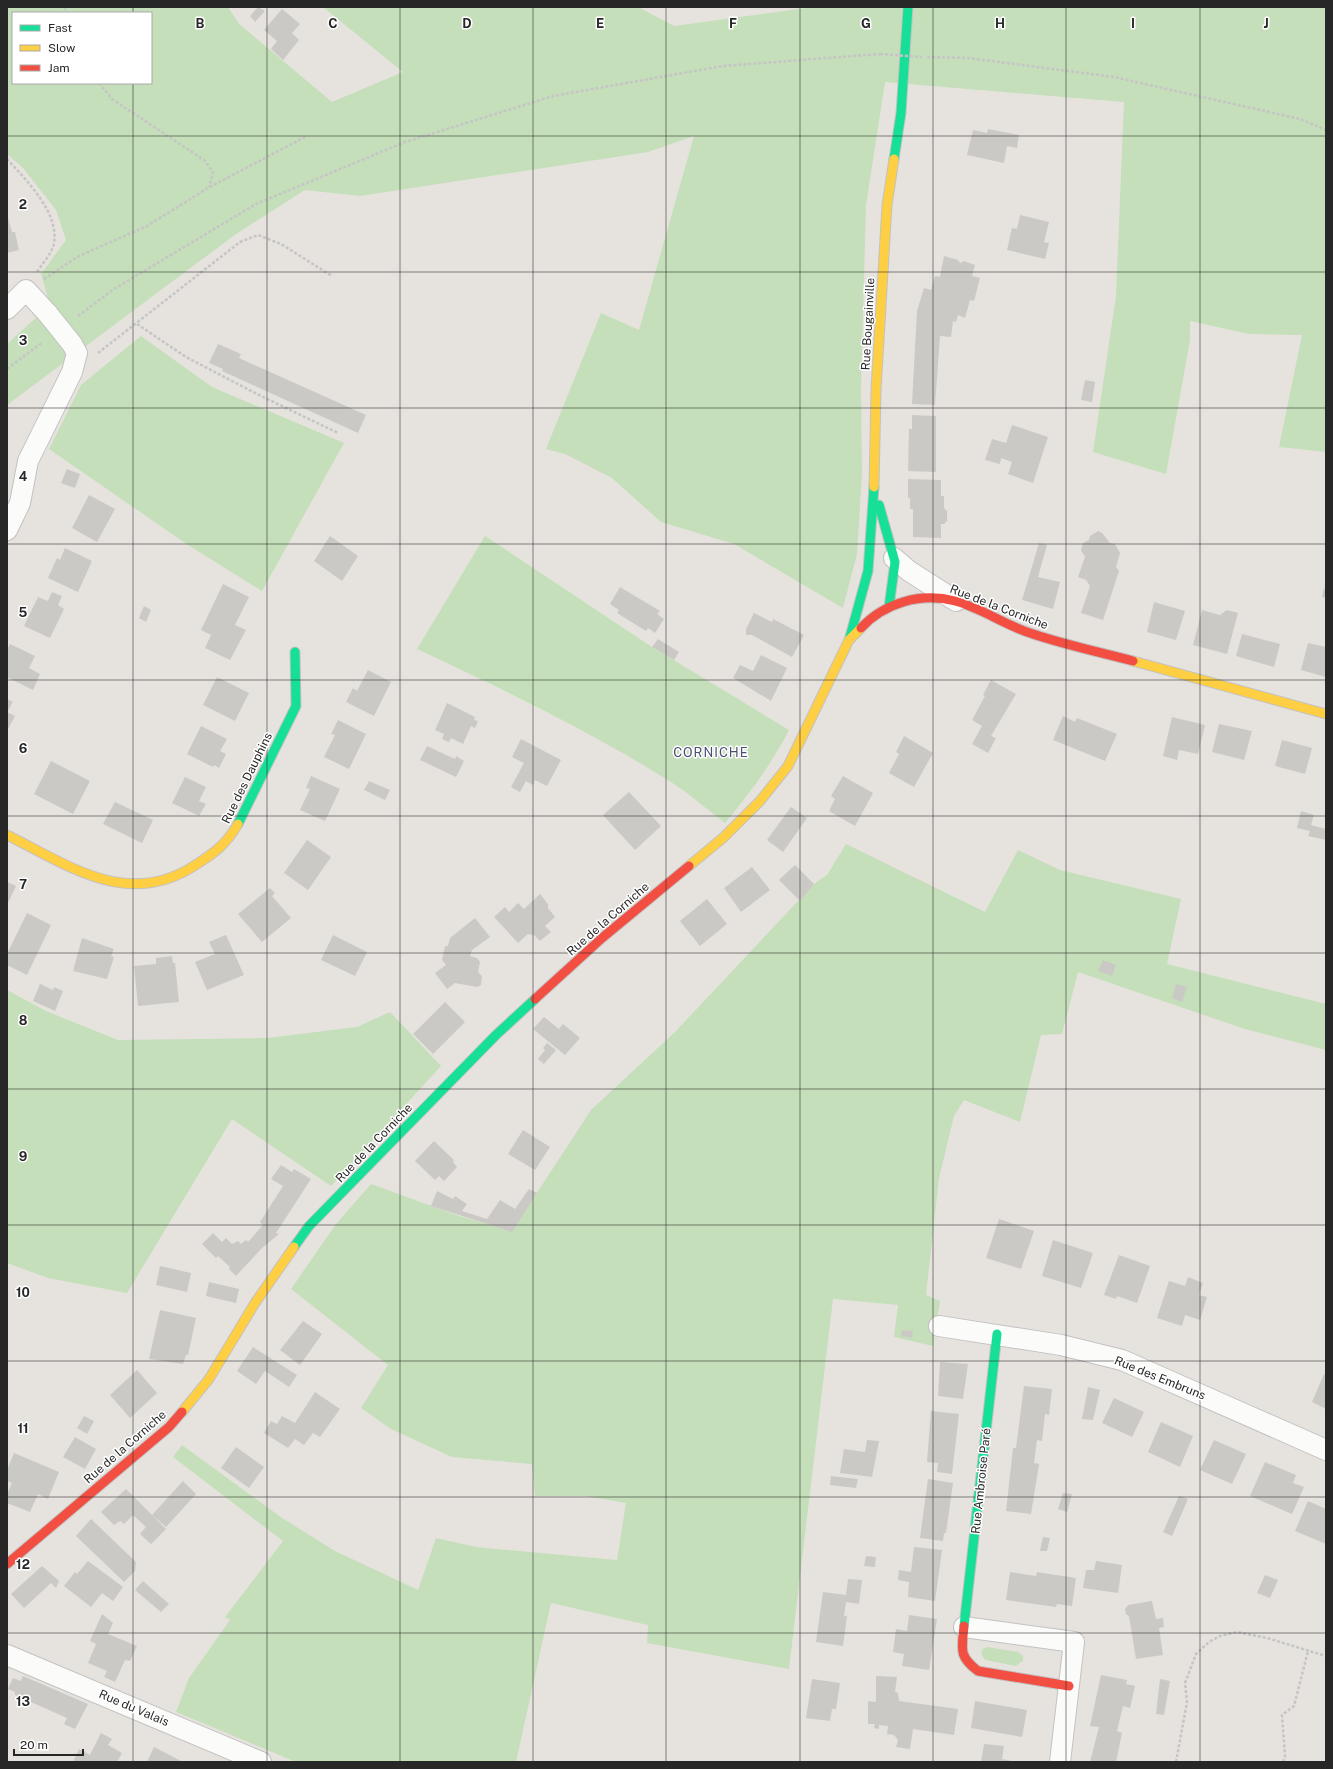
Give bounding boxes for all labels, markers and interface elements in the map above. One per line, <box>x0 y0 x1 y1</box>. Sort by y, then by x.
legend <box>12 12 152 84</box>
text: B <box>196 16 205 31</box>
text: C <box>328 16 338 31</box>
text: D <box>462 16 472 31</box>
text: E <box>596 16 604 31</box>
text: F <box>729 16 737 31</box>
text: G <box>861 16 871 31</box>
text: H <box>995 16 1005 31</box>
text: I <box>1131 16 1135 31</box>
text: J <box>1263 16 1269 31</box>
text: Fast <box>48 21 73 35</box>
text: Slow <box>48 41 76 55</box>
text: Jam <box>48 61 70 75</box>
text: 2 <box>19 197 27 212</box>
street label: Rue Bougainville <box>859 277 877 371</box>
text: 3 <box>19 333 28 348</box>
text: 4 <box>19 469 28 484</box>
street label: Rue de la Corniche <box>948 582 1050 632</box>
text: 5 <box>19 605 28 620</box>
street label: Rue des Dauphins <box>219 730 275 826</box>
text: 6 <box>19 741 28 756</box>
district label: CORNICHE <box>673 745 749 760</box>
text: 7 <box>19 877 27 892</box>
street label: Rue de la Corniche <box>564 879 652 958</box>
text: 8 <box>19 1013 28 1028</box>
street label: Rue de la Corniche <box>333 1101 415 1185</box>
text: 9 <box>19 1149 27 1164</box>
text: 10 <box>16 1285 30 1300</box>
street label: Rue des Embruns <box>1112 1353 1208 1403</box>
street label: Rue de la Corniche <box>81 1407 169 1486</box>
text: 11 <box>17 1421 29 1436</box>
street label: Rue Ambroise Paré <box>968 1427 994 1535</box>
text: 12 <box>16 1557 30 1572</box>
street label: Rue du Valais <box>97 1687 171 1729</box>
text: 13 <box>16 1694 30 1709</box>
scale bar <box>14 1731 83 1757</box>
text: 20 m <box>20 1738 48 1752</box>

